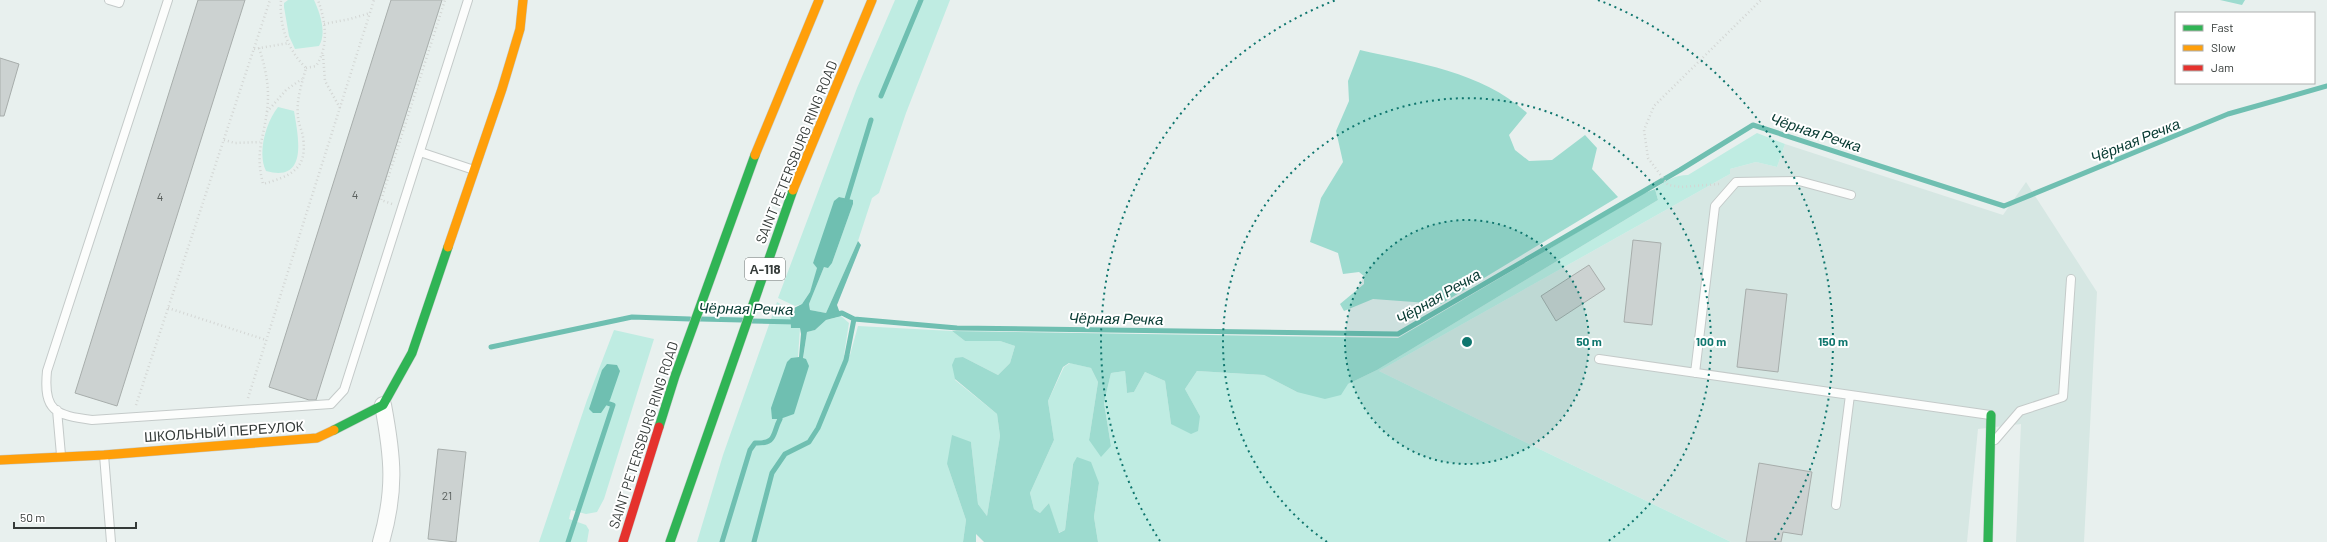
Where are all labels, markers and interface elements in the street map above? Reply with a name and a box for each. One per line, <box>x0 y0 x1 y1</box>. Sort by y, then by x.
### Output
legend <box>2175 12 2315 84</box>
text: Fast <box>2211 20 2234 34</box>
text: Slow <box>2211 40 2236 54</box>
street label: SAINT PETERSBURG RING ROAD <box>751 58 841 246</box>
text: Jam <box>2211 60 2234 74</box>
water label: Чёрная Речка <box>1768 109 1864 155</box>
water label: Чёрная Речка <box>2088 114 2182 166</box>
house number: 4 <box>352 187 358 201</box>
house number: 4 <box>157 189 163 203</box>
road number: А-118 <box>745 258 785 280</box>
water label: Чёрная Речка <box>1392 264 1484 328</box>
water label: Чёрная Речка <box>698 298 794 318</box>
water label: Чёрная Речка <box>1068 308 1164 328</box>
text: 50 m <box>1576 334 1602 348</box>
text: 100 m <box>1696 334 1726 348</box>
text: 150 m <box>1818 334 1848 348</box>
centre of rings <box>1460 335 1474 349</box>
street label: SAINT PETERSBURG RING ROAD <box>605 339 681 531</box>
street label: ШКОЛЬНЫЙ ПЕРЕУЛОК <box>144 417 305 445</box>
house number: 21 <box>442 488 452 502</box>
scale bar <box>14 504 136 530</box>
text: 50 m <box>20 510 45 524</box>

